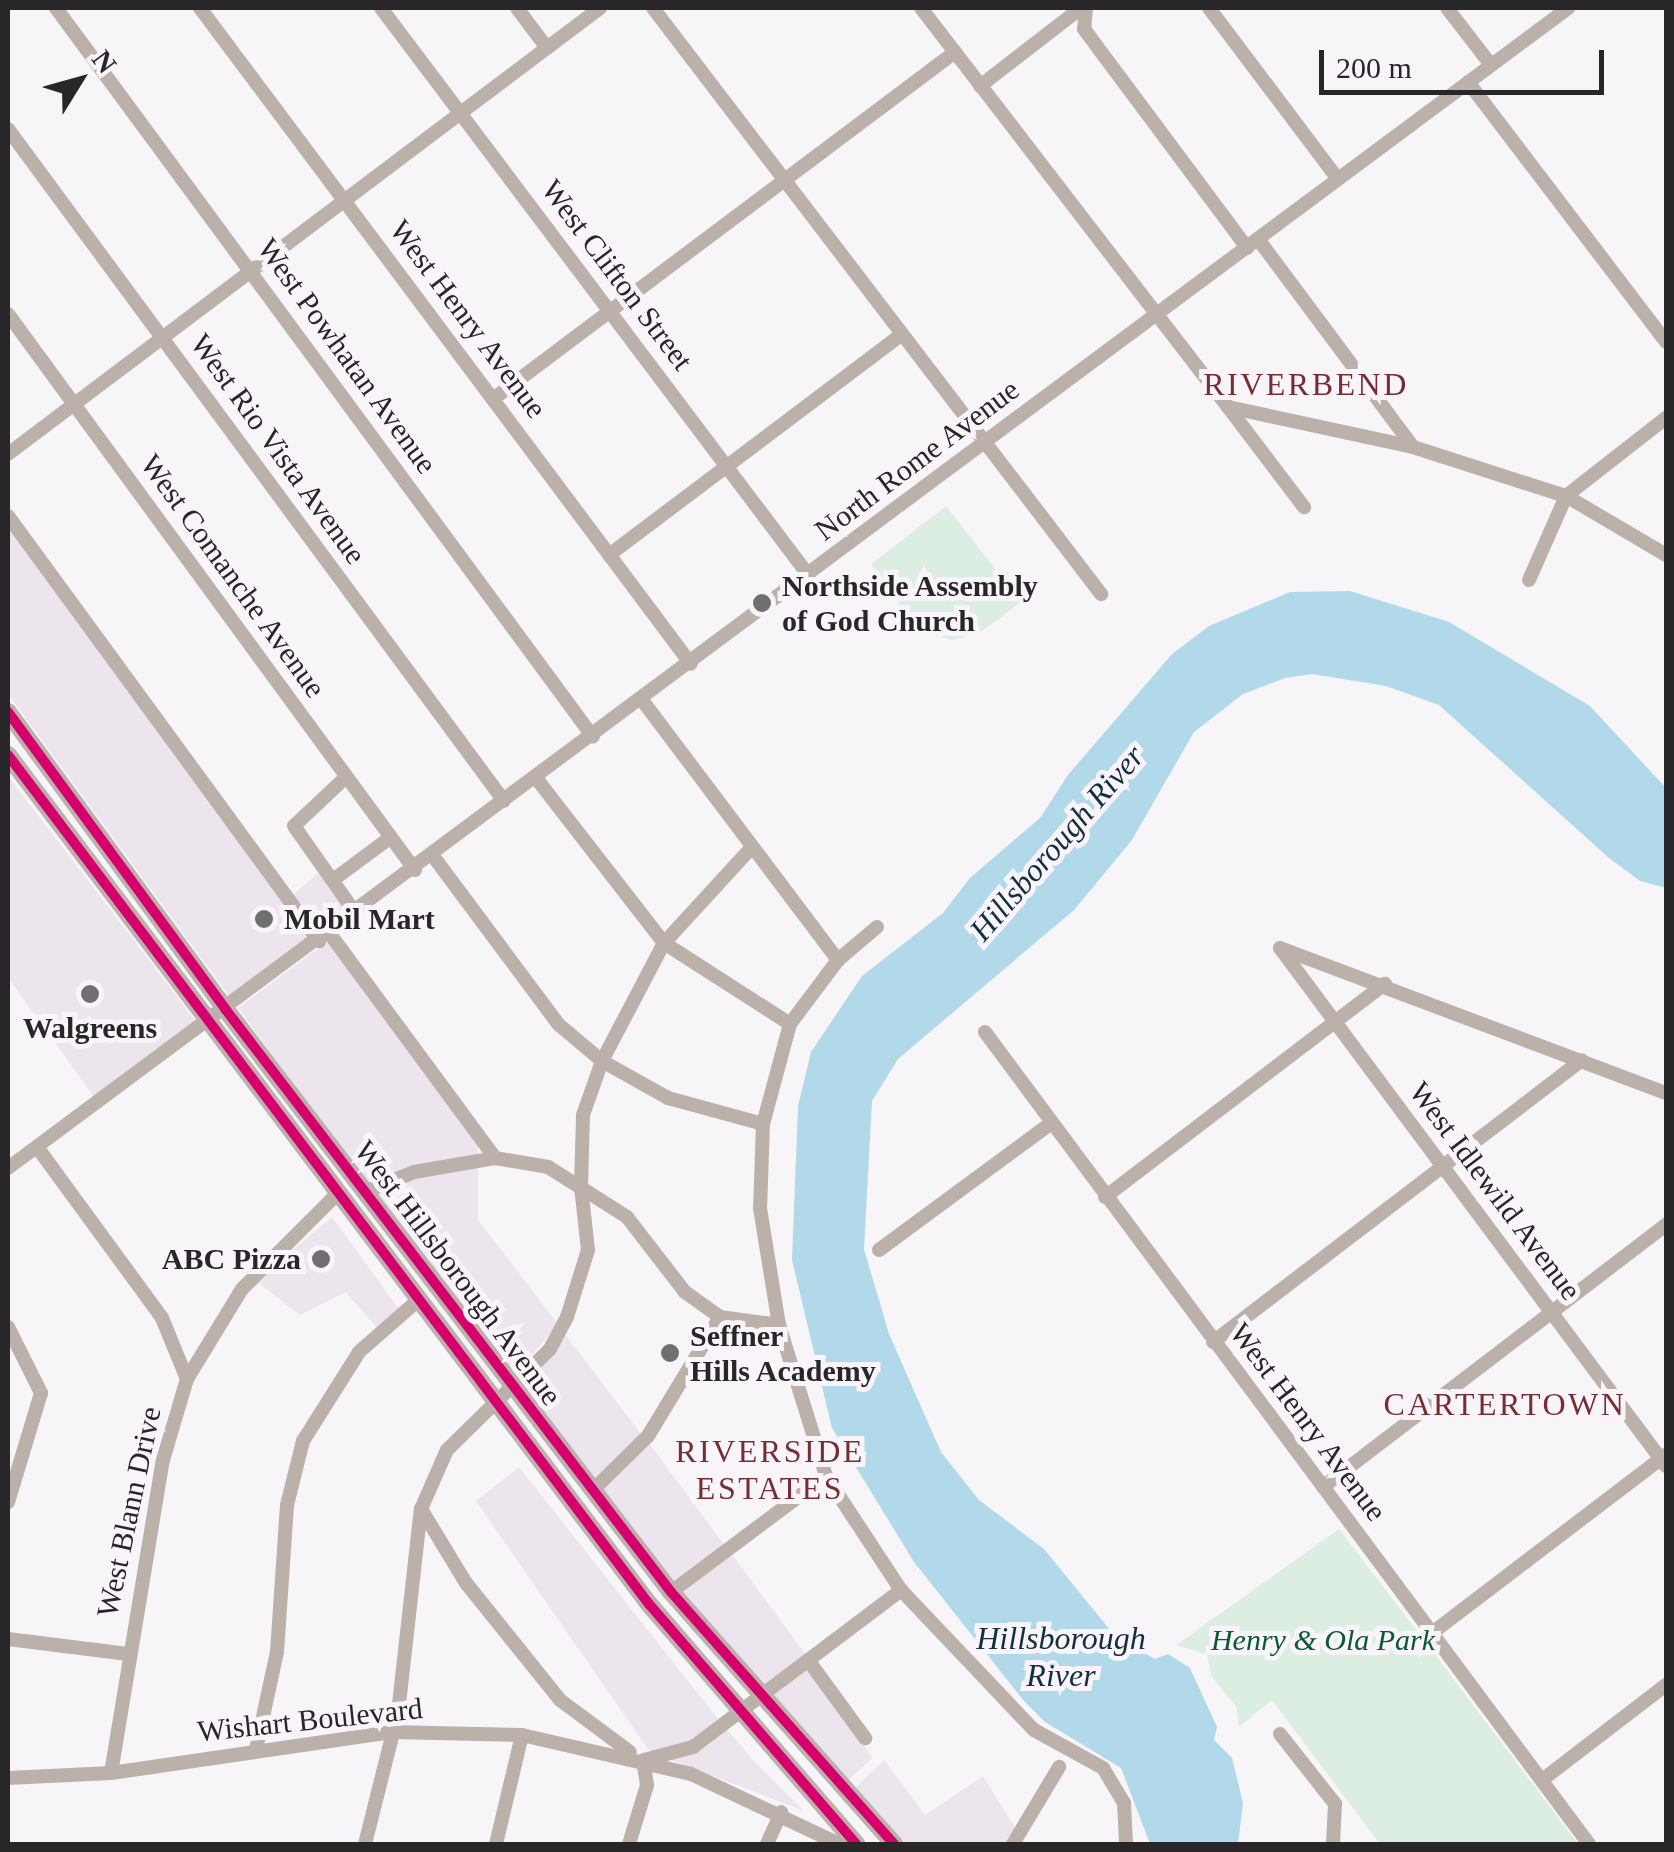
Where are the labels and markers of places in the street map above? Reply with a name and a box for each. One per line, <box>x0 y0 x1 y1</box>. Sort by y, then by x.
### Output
place label: Northside Assembly of God Church <box>782 568 1040 638</box>
marker: Northside Assembly of God Church <box>751 592 773 614</box>
place label: Mobil Mart <box>284 901 435 937</box>
marker: Mobil Mart <box>253 908 275 930</box>
marker: Walgreens <box>79 983 101 1005</box>
place label: Walgreens <box>23 1010 157 1046</box>
place label: ABC Pizza <box>162 1241 301 1277</box>
marker: ABC Pizza <box>310 1248 332 1270</box>
place label: Seffner Hills Academy <box>690 1318 877 1388</box>
marker: Seffner Hills Academy <box>659 1342 681 1364</box>

